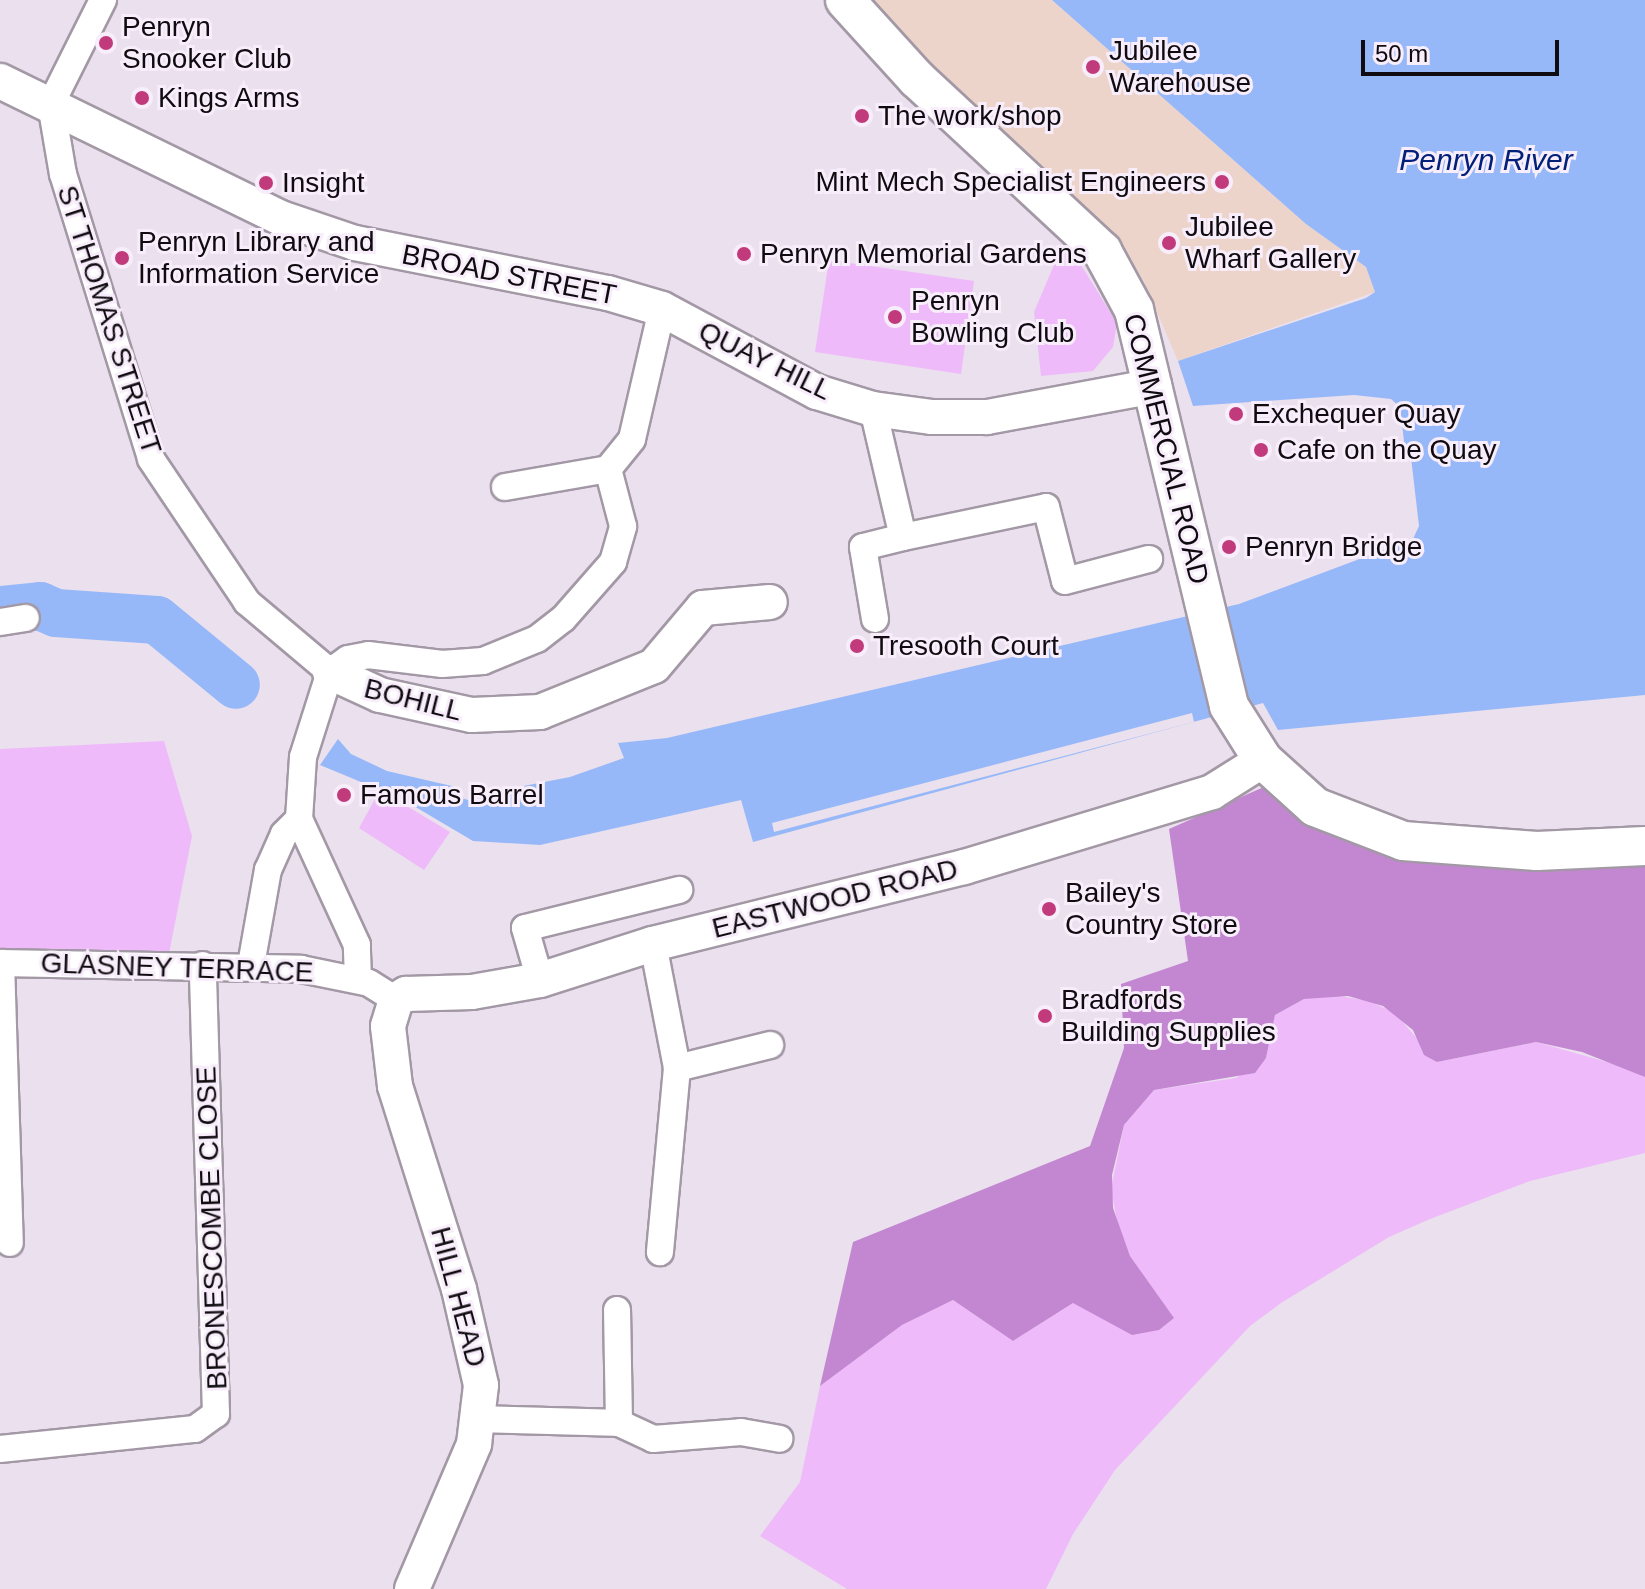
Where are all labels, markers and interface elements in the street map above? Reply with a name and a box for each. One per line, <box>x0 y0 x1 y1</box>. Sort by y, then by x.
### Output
place label: Penryn Snooker Club <box>122 10 292 76</box>
scale bar <box>1365 24 1563 74</box>
marker: Penryn Snooker Club <box>97 34 115 52</box>
place label: Jubilee Warehouse <box>1109 34 1251 100</box>
text: 50 m <box>1375 40 1428 67</box>
marker: Jubilee Warehouse <box>1084 58 1102 76</box>
place label: Kings Arms <box>158 81 301 115</box>
marker: Kings Arms <box>133 89 151 107</box>
place label: The work/shop <box>878 99 1062 133</box>
marker: The work/shop <box>853 107 871 125</box>
water label: Penryn River <box>1399 142 1573 178</box>
place label: Mint Mech Specialist Engineers <box>815 165 1206 199</box>
place label: Insight <box>282 166 364 200</box>
marker: Mint Mech Specialist Engineers <box>1213 173 1231 191</box>
marker: Insight <box>257 174 275 192</box>
street label: ST THOMAS STREET <box>50 181 168 459</box>
place label: Jubilee Wharf Gallery <box>1185 210 1356 276</box>
place label: Penryn Library and Information Service <box>138 225 379 291</box>
marker: Jubilee Wharf Gallery <box>1160 234 1178 252</box>
place label: Penryn Memorial Gardens <box>760 237 1087 271</box>
street label: BROAD STREET <box>399 238 619 312</box>
marker: Penryn Memorial Gardens <box>735 245 753 263</box>
marker: Penryn Library and Information Service <box>113 249 131 267</box>
place label: Penryn Bowling Club <box>911 284 1074 350</box>
marker: Penryn Bowling Club <box>886 308 904 326</box>
street label: COMMERCIAL ROAD <box>1116 310 1216 588</box>
street label: QUAY HILL <box>693 314 837 408</box>
place label: Exchequer Quay <box>1252 397 1461 431</box>
marker: Exchequer Quay <box>1227 405 1245 423</box>
place label: Cafe on the Quay <box>1277 433 1496 467</box>
marker: Cafe on the Quay <box>1252 441 1270 459</box>
place label: Penryn Bridge <box>1245 530 1422 564</box>
marker: Penryn Bridge <box>1220 538 1238 556</box>
place label: Tresooth Court <box>873 629 1059 663</box>
marker: Tresooth Court <box>848 637 866 655</box>
street label: BOHILL <box>361 672 465 728</box>
place label: Famous Barrel <box>360 778 544 812</box>
marker: Famous Barrel <box>335 786 353 804</box>
street label: EASTWOOD ROAD <box>709 852 961 946</box>
place label: Bailey's Country Store <box>1065 876 1238 942</box>
marker: Bailey's Country Store <box>1040 900 1058 918</box>
street label: GLASNEY TERRACE <box>40 946 314 990</box>
place label: Bradfords Building Supplies <box>1061 983 1276 1049</box>
marker: Bradfords Building Supplies <box>1036 1007 1054 1025</box>
street label: BRONESCOMBE CLOSE <box>190 1066 234 1390</box>
street label: HILL HEAD <box>423 1223 493 1371</box>

